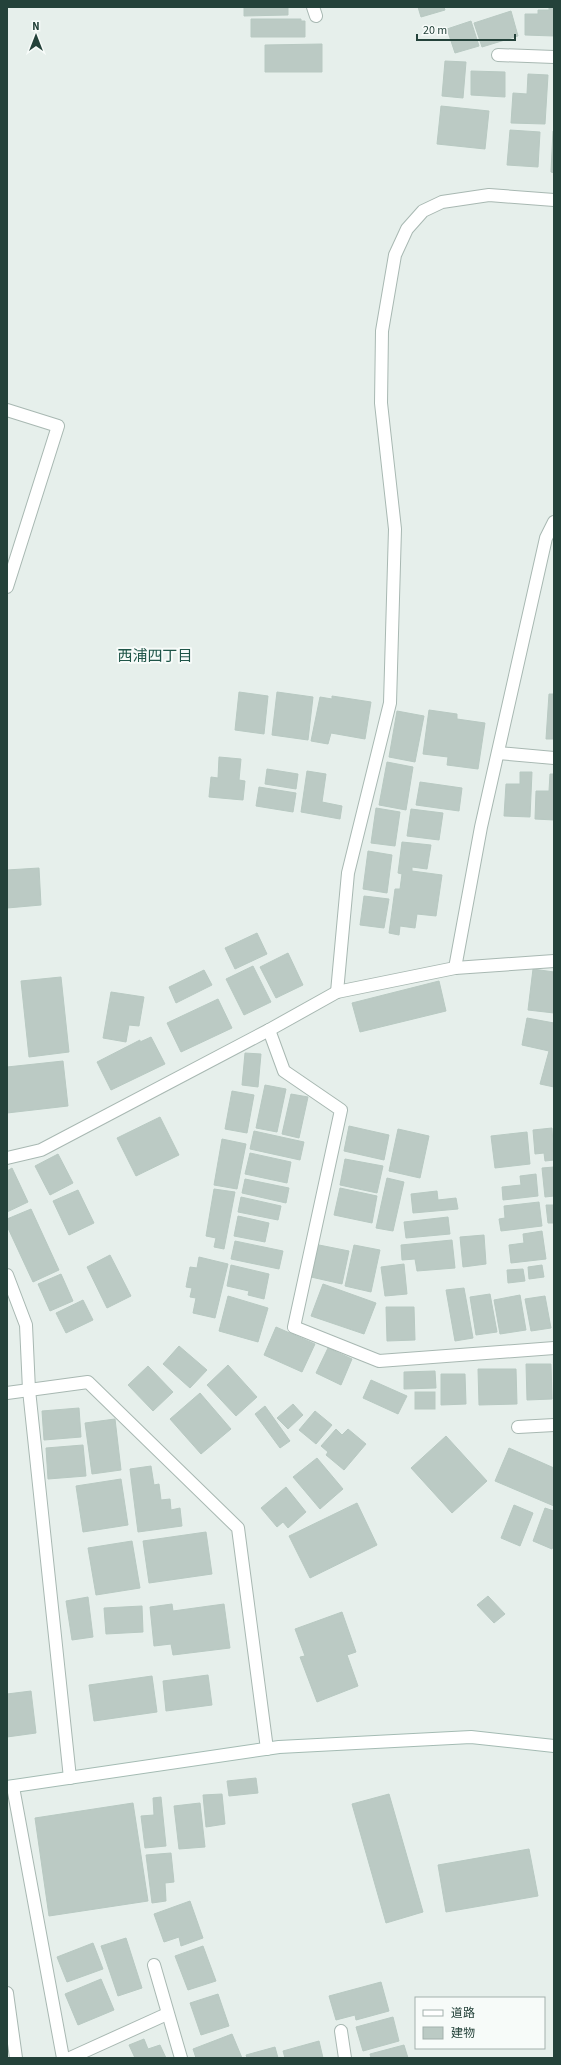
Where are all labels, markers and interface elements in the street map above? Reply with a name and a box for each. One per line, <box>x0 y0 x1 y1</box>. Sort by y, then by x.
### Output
north arrow <box>16 16 56 56</box>
scale bar <box>417 16 515 42</box>
text: N <box>32 19 40 34</box>
text: 20 m <box>423 22 447 39</box>
district label: 西浦四丁目 <box>117 646 193 667</box>
legend <box>415 1997 545 2049</box>
text: 道路 <box>451 2005 475 2022</box>
text: 建物 <box>451 2025 475 2042</box>

